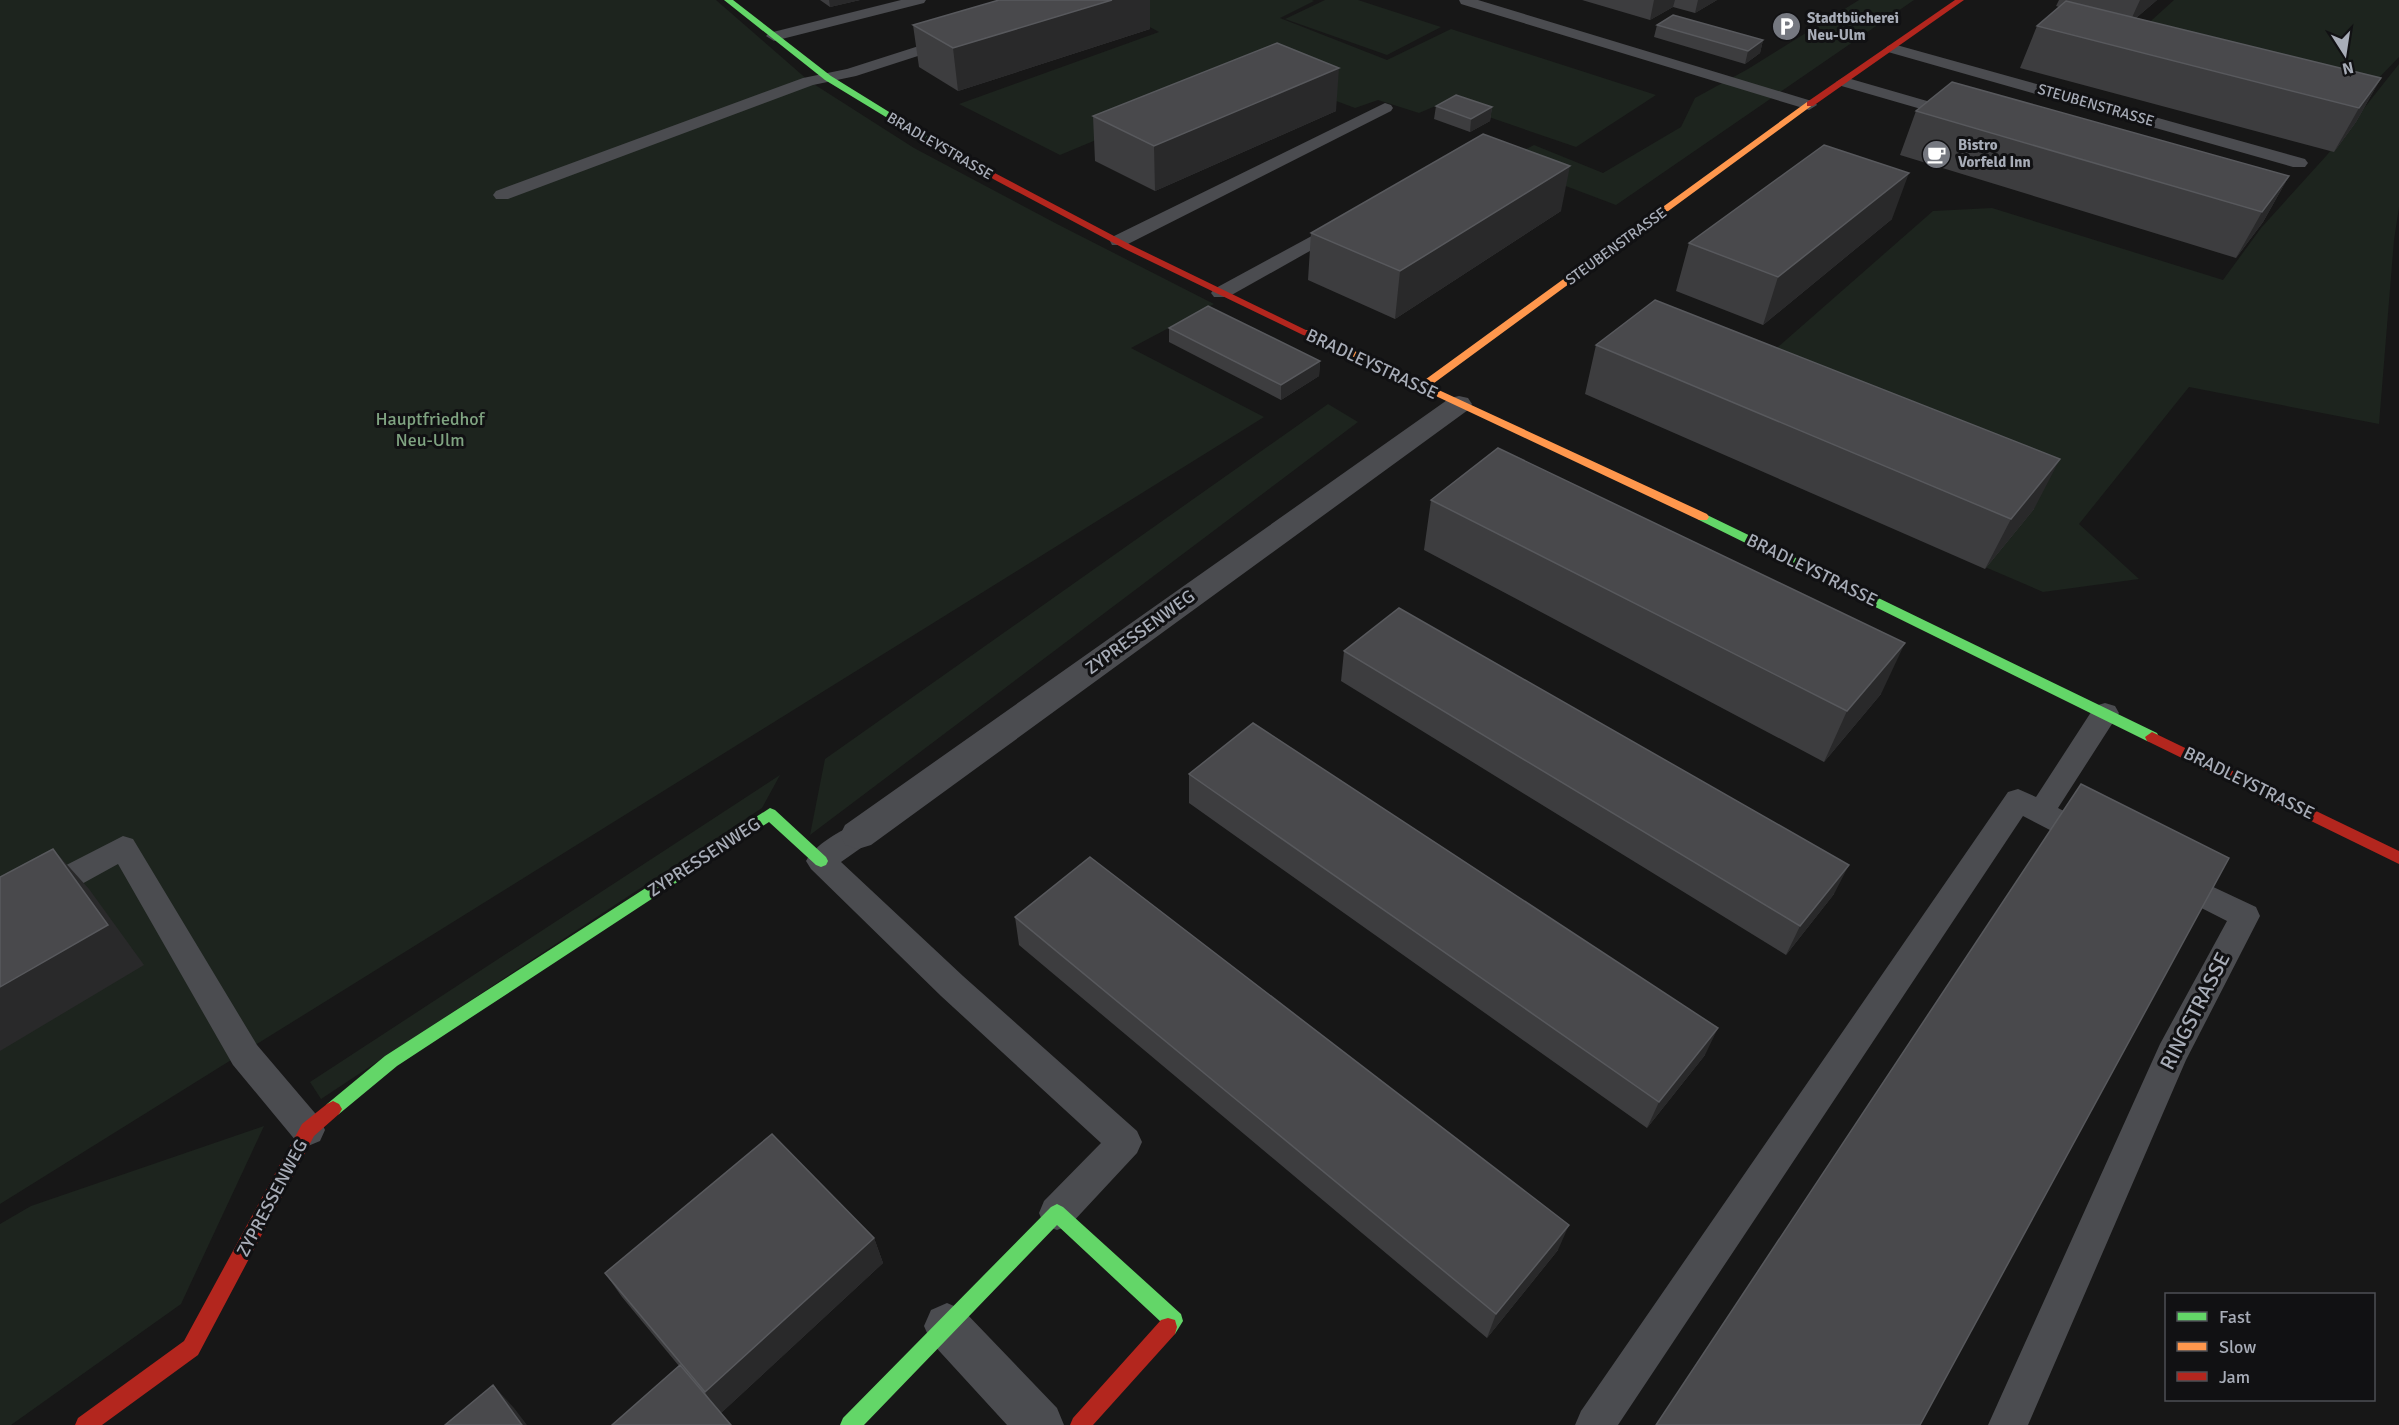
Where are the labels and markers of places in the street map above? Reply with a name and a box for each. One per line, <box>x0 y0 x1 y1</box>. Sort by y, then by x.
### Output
place label: Stadtbücherei Neu-Ulm <box>1807 9 1899 44</box>
parking icon: Stadtbücherei Neu-Ulm <box>1770 11 1802 43</box>
place label: Bistro Vorfeld Inn <box>1958 136 2031 171</box>
cafe icon: Bistro Vorfeld Inn <box>1921 138 1953 170</box>

